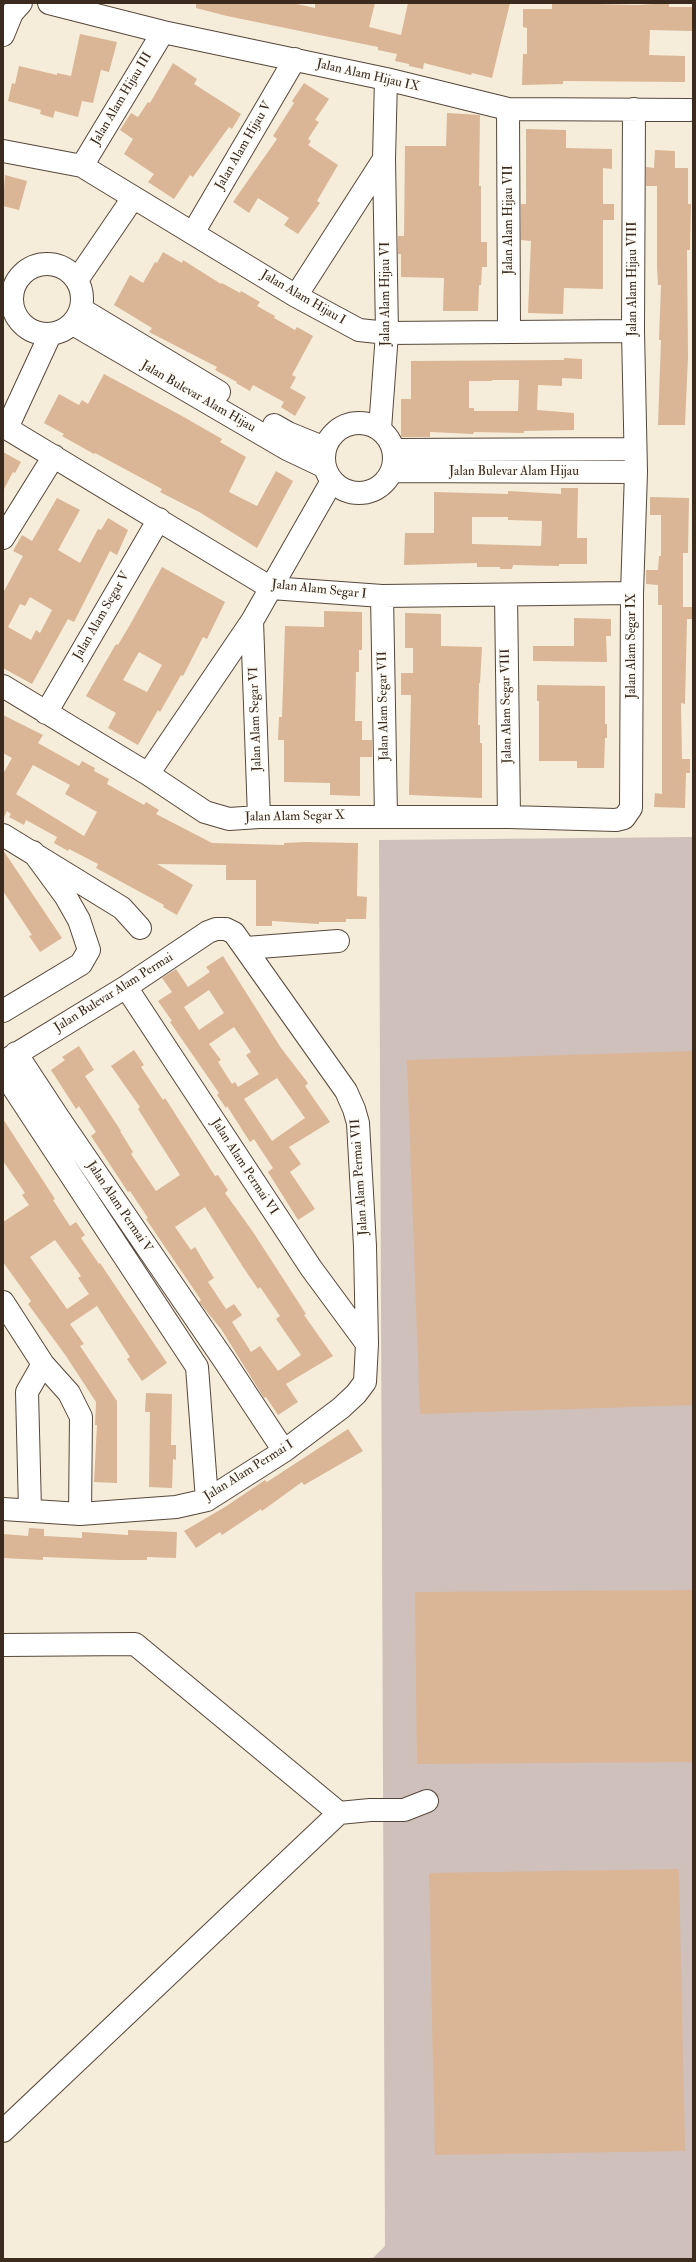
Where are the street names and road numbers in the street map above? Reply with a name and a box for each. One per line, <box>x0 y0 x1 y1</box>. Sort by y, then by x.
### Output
street label: Jalan Alam Hijau III <box>88 50 156 148</box>
street label: Jalan Alam Hijau IX <box>315 57 421 95</box>
street label: Jalan Alam Hijau V <box>212 99 276 193</box>
street label: Jalan Alam Hijau VII <box>501 165 517 275</box>
street label: Jalan Alam Hijau VIII <box>625 222 641 336</box>
street label: Jalan Alam Hijau VI <box>378 242 394 346</box>
street label: Jalan Alam Hijau I <box>258 267 348 329</box>
street label: Jalan Bulevar Alam Hijau <box>138 358 258 436</box>
street label: Jalan Bulevar Alam Hijau <box>449 464 579 480</box>
street label: Jalan Alam Segar V <box>70 569 134 663</box>
street label: Jalan Alam Segar I <box>271 577 367 603</box>
street label: Jalan Alam Segar IX <box>624 593 640 699</box>
street label: Jalan Alam Segar VIII <box>498 648 516 764</box>
street label: Jalan Alam Segar VII <box>375 651 393 761</box>
street label: Jalan Alam Segar VI <box>246 666 266 772</box>
street label: Jalan Alam Segar X <box>245 808 345 826</box>
street label: Jalan Bulevar Alam Permai <box>52 950 176 1036</box>
street label: Jalan Alam Permai VI <box>207 1116 281 1218</box>
street label: Jalan Alam Permai VII <box>348 1118 372 1236</box>
street label: Jalan Alam Permai V <box>83 1158 155 1256</box>
street label: Jalan Alam Permai I <box>201 1437 297 1505</box>

